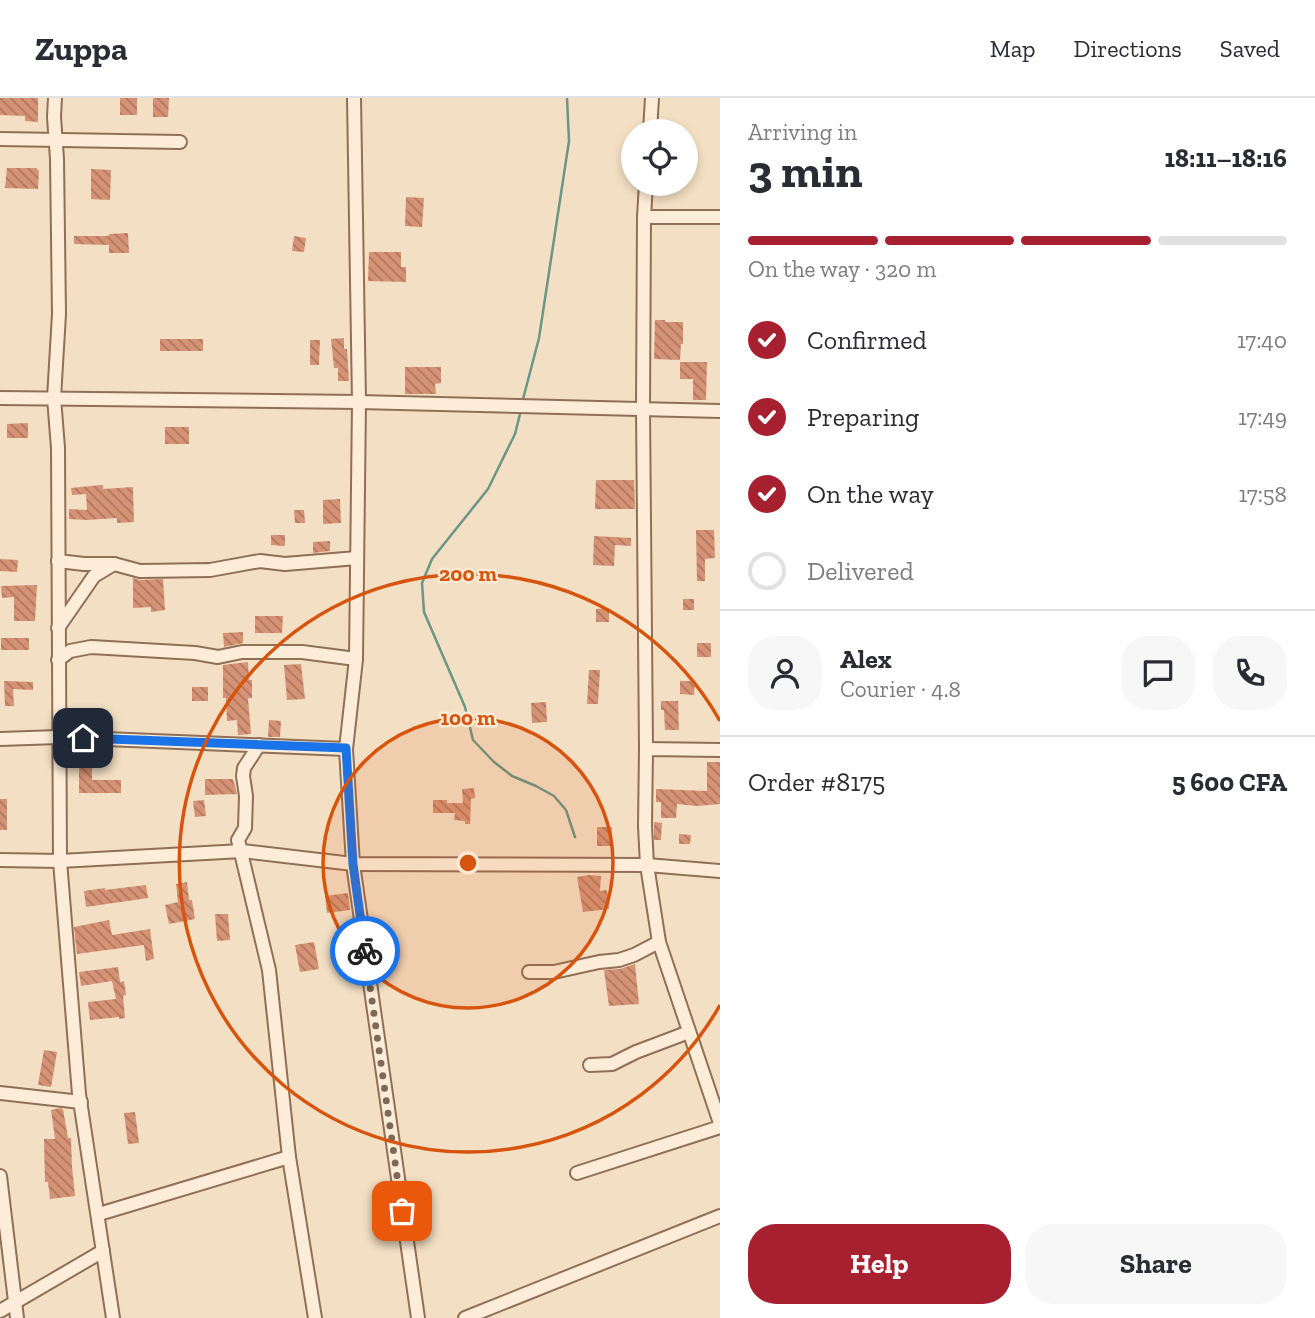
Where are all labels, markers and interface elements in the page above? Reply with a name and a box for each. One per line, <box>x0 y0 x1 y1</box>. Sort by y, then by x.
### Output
text: Zuppa <box>35 29 128 68</box>
text: Map <box>990 34 1036 63</box>
text: Directions <box>1074 34 1182 63</box>
text: Saved <box>1220 34 1280 63</box>
text: Arriving in <box>748 118 857 146</box>
map controls <box>621 119 698 196</box>
button: locate <box>621 119 698 196</box>
text: 18:11–18:16 <box>1165 142 1287 174</box>
text: 3 min <box>748 144 862 199</box>
text: On the way · 320 m <box>748 255 936 283</box>
icon: check <box>748 321 786 359</box>
text: Confirmed <box>807 324 927 356</box>
text: 17:40 <box>1237 326 1287 354</box>
icon: check <box>748 398 786 436</box>
text: Preparing <box>807 401 919 433</box>
text: 17:49 <box>1238 403 1287 431</box>
icon: check <box>748 475 786 513</box>
text: On the way <box>807 478 934 510</box>
text: 17:58 <box>1238 480 1287 508</box>
text: Delivered <box>807 555 914 587</box>
text: 200 m <box>439 561 497 586</box>
button: person <box>748 636 822 710</box>
button: chat <box>1121 636 1195 710</box>
button: phone <box>1213 636 1287 710</box>
text: Alex <box>840 643 892 675</box>
text: Courier · 4.8 <box>840 675 961 703</box>
text: 100 m <box>441 705 496 730</box>
pin <box>53 708 113 768</box>
icon: home <box>64 719 102 757</box>
text: Order #8175 <box>748 766 885 798</box>
text: 5 600 CFA <box>1172 766 1287 798</box>
centre of rings <box>456 851 480 875</box>
courier <box>330 916 400 986</box>
icon: bike <box>346 932 384 970</box>
pin <box>372 1181 432 1241</box>
icon: bag <box>383 1192 421 1230</box>
button: Help <box>748 1224 1011 1304</box>
button: Share <box>1025 1224 1287 1304</box>

